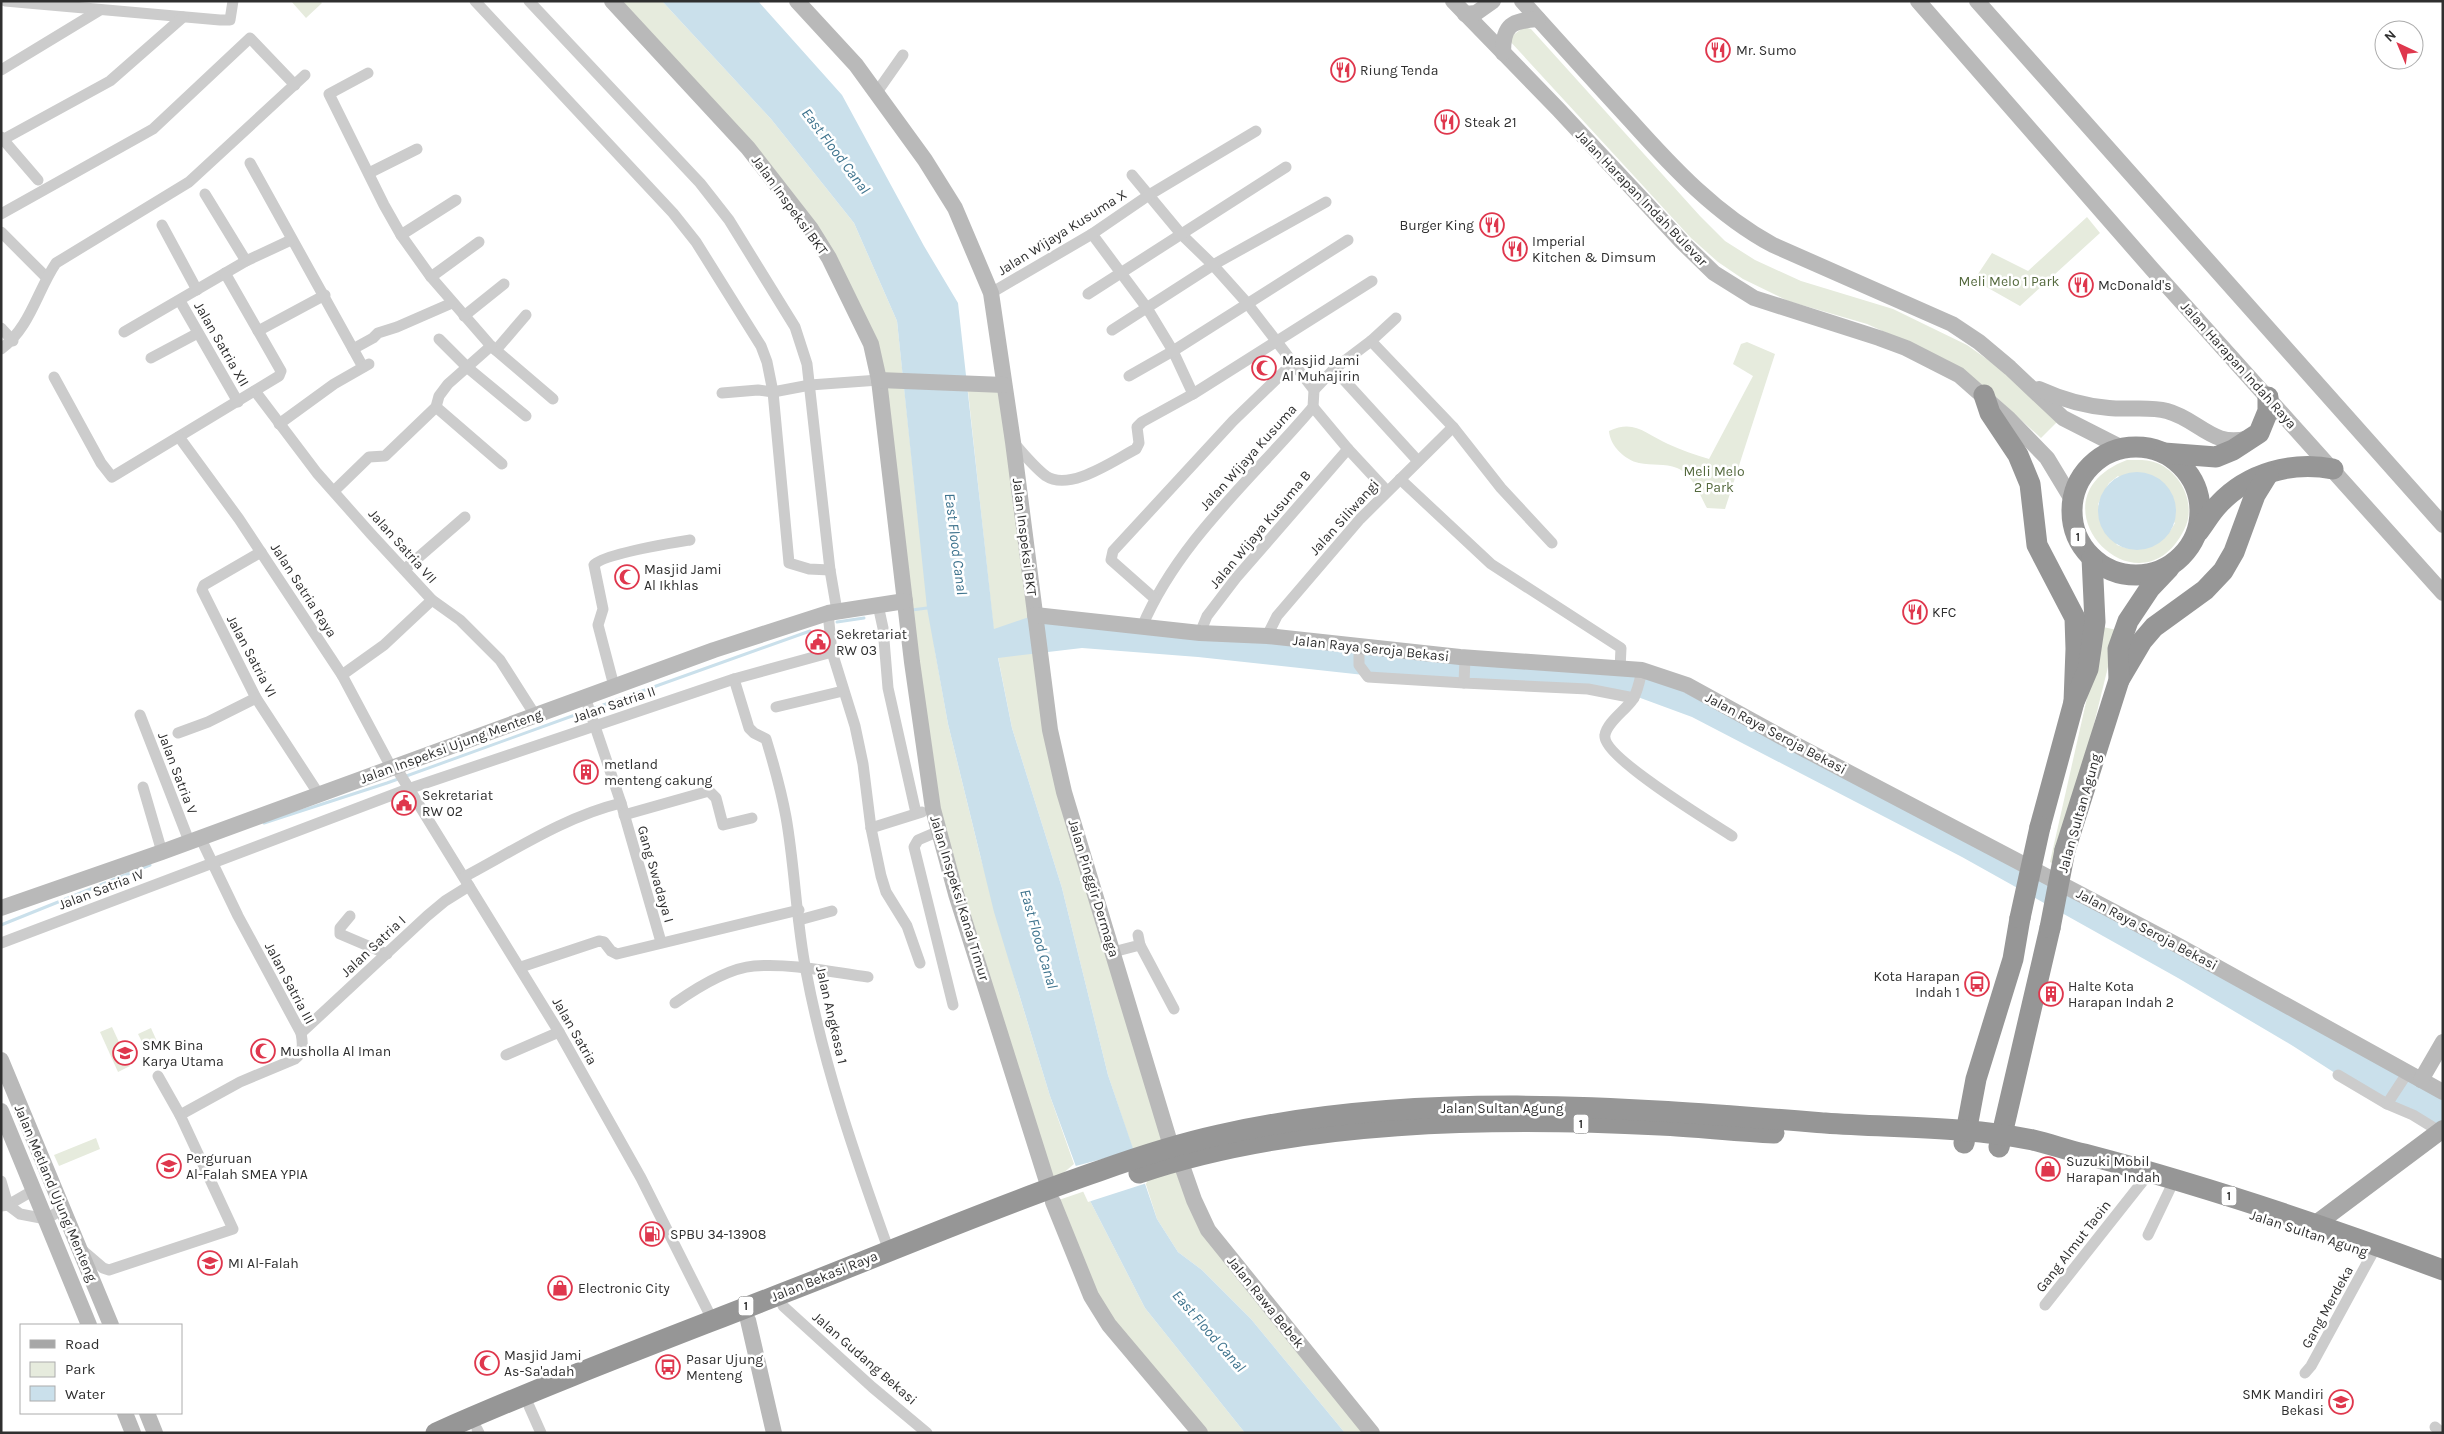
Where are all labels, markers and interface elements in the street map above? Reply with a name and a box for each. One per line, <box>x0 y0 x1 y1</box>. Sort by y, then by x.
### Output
north arrow <box>2374 20 2424 70</box>
text: N <box>2381 26 2400 46</box>
restaurant icon: Mr. Sumo <box>1705 37 1731 63</box>
place label: Mr. Sumo <box>1736 42 1796 59</box>
restaurant icon: Riung Tenda <box>1330 57 1356 83</box>
place label: Riung Tenda <box>1360 62 1439 79</box>
water label: East Flood Canal <box>798 105 874 198</box>
restaurant icon: Steak 21 <box>1434 109 1460 135</box>
place label: Steak 21 <box>1464 114 1517 131</box>
street label: Jalan Harapan Indah Bulevar <box>1572 127 1712 271</box>
street label: Jalan Inspeksi BKT <box>748 152 831 258</box>
street label: Jalan Wijaya Kusuma X <box>995 186 1130 279</box>
restaurant icon: Burger King <box>1479 212 1505 238</box>
place label: Burger King <box>1399 217 1474 234</box>
place label: Imperial Kitchen & Dimsum <box>1532 233 1656 266</box>
restaurant icon: Imperial Kitchen & Dimsum <box>1502 236 1528 262</box>
restaurant icon: McDonald's <box>2068 272 2094 298</box>
park label: Meli Melo 1 Park <box>1959 273 2059 290</box>
place label: McDonald's <box>2098 277 2172 294</box>
street label: Jalan Harapan Indah Raya <box>2177 298 2300 432</box>
street label: Jalan Satria XII <box>190 299 253 390</box>
place label: Masjid Jami Al Muhajirin <box>1282 352 1360 385</box>
mosque icon: Masjid Jami Al Muhajirin <box>1251 355 1277 381</box>
street label: Jalan Wijaya Kusuma <box>1196 401 1300 514</box>
park label: Meli Melo 2 Park <box>1683 463 1745 496</box>
street label: Jalan Wijaya Kusuma B <box>1206 467 1315 592</box>
street label: Jalan Siliwangi <box>1306 476 1383 559</box>
street label: Jalan Inspeksi BKT <box>1009 477 1040 597</box>
water label: East Flood Canal <box>941 492 971 596</box>
street label: Jalan Satria VII <box>365 506 440 587</box>
road number: 1 <box>2070 528 2086 546</box>
street label: Jalan Satria Raya <box>267 540 340 641</box>
place label: Masjid Jami Al Ikhlas <box>644 561 722 594</box>
mosque icon: Masjid Jami Al Ikhlas <box>614 564 640 590</box>
restaurant icon: KFC <box>1902 599 1928 625</box>
place label: KFC <box>1932 604 1956 621</box>
street label: Jalan Satria VI <box>223 612 280 700</box>
place label: Sekretariat RW 03 <box>836 626 907 659</box>
public building icon: Sekretariat RW 03 <box>805 629 831 655</box>
street label: Jalan Raya Seroja Bekasi <box>1292 632 1450 665</box>
street label: Jalan Satria II <box>571 682 658 727</box>
street label: Jalan Raya Seroja Bekasi <box>1702 689 1849 778</box>
street label: Jalan Inspeksi Ujung Menteng <box>358 706 545 787</box>
street label: Jalan Satria V <box>154 730 201 817</box>
street label: Jalan Sultan Agung <box>2054 752 2105 875</box>
place label: metland menteng cakung <box>604 756 713 789</box>
building icon: metland menteng cakung <box>573 759 599 785</box>
place label: Sekretariat RW 02 <box>422 787 493 820</box>
public building icon: Sekretariat RW 02 <box>391 790 417 816</box>
street label: Jalan Inspeksi Kanal Timur <box>926 813 993 984</box>
street label: Jalan Pinggir Dermaga <box>1064 817 1123 959</box>
street label: Gang Swadaya I <box>634 824 677 925</box>
street label: Jalan Satria IV <box>56 865 146 914</box>
street label: Jalan Raya Seroja Bekasi <box>2073 885 2220 974</box>
water label: East Flood Canal <box>1016 887 1062 991</box>
street label: Jalan Satria I <box>337 912 409 981</box>
street label: Jalan Satria III <box>261 939 318 1027</box>
street label: Jalan Angkasa 1 <box>812 965 851 1066</box>
place label: Kota Harapan Indah 1 <box>1873 968 1960 1001</box>
bus stop icon: Kota Harapan Indah 1 <box>1964 971 1990 997</box>
place label: Halte Kota Harapan Indah 2 <box>2068 978 2174 1011</box>
building icon: Halte Kota Harapan Indah 2 <box>2038 981 2064 1007</box>
street label: Jalan Satria <box>548 994 601 1068</box>
place label: SMK Bina Karya Utama <box>142 1037 224 1070</box>
mosque icon: Musholla Al Iman <box>250 1038 276 1064</box>
school or university icon: SMK Bina Karya Utama <box>112 1040 138 1066</box>
place label: Musholla Al Iman <box>280 1043 391 1060</box>
street label: Jalan Sultan Agung <box>1440 1100 1564 1117</box>
street label: Jalan Metland Ujung Menteng <box>10 1102 101 1284</box>
road number: 1 <box>1574 1114 1588 1134</box>
place label: Perguruan Al-Falah SMEA YPIA <box>186 1150 308 1183</box>
school or university icon: Perguruan Al-Falah SMEA YPIA <box>156 1153 182 1179</box>
place label: Suzuki Mobil Harapan Indah <box>2066 1153 2160 1186</box>
shop icon: Suzuki Mobil Harapan Indah <box>2035 1156 2061 1182</box>
road number: 1 <box>2222 1186 2236 1206</box>
street label: Gang Almut Taoin <box>2032 1197 2115 1296</box>
street label: Jalan Sultan Agung <box>2248 1206 2370 1261</box>
fuel station icon: SPBU 34-13908 <box>639 1221 665 1247</box>
place label: SPBU 34-13908 <box>670 1226 766 1243</box>
street label: Jalan Bekasi Raya <box>768 1247 880 1306</box>
school or university icon: MI Al-Falah <box>197 1250 223 1276</box>
street label: Jalan Rawa Bebek <box>1223 1253 1308 1352</box>
place label: MI Al-Falah <box>228 1255 299 1272</box>
street label: Gang Merdeka <box>2298 1263 2357 1351</box>
shop icon: Electronic City <box>547 1275 573 1301</box>
place label: Electronic City <box>578 1280 670 1297</box>
water label: East Flood Canal <box>1169 1286 1250 1376</box>
road number: 1 <box>738 1296 754 1315</box>
street label: Jalan Gudang Bekasi <box>809 1308 920 1408</box>
legend <box>20 1324 182 1414</box>
text: Road <box>65 1335 100 1353</box>
place label: Masjid Jami As-Sa'adah <box>504 1347 582 1380</box>
mosque icon: Masjid Jami As-Sa'adah <box>474 1350 500 1376</box>
place label: Pasar Ujung Menteng <box>686 1351 763 1384</box>
bus stop icon: Pasar Ujung Menteng <box>655 1354 681 1380</box>
text: Park <box>65 1360 95 1378</box>
text: Water <box>65 1385 106 1403</box>
place label: SMK Mandiri Bekasi <box>2242 1386 2324 1419</box>
school or university icon: SMK Mandiri Bekasi <box>2328 1389 2354 1415</box>

